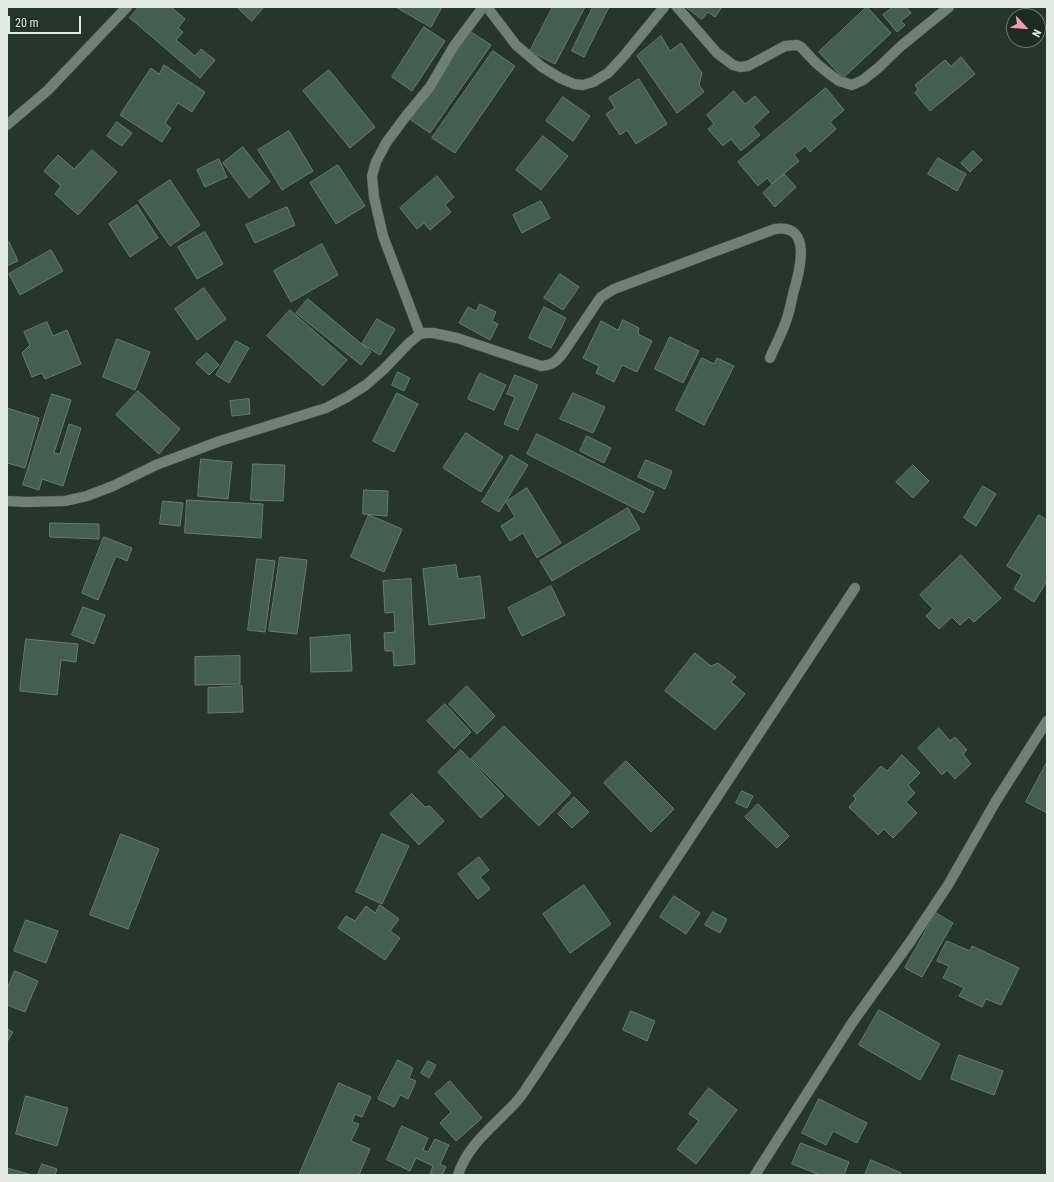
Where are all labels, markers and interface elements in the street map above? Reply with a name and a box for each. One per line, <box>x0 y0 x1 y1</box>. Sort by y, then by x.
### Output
scale bar <box>10 8 83 34</box>
north arrow <box>1006 8 1046 48</box>
text: 20 m <box>15 16 39 30</box>
text: N <box>1029 27 1044 39</box>

